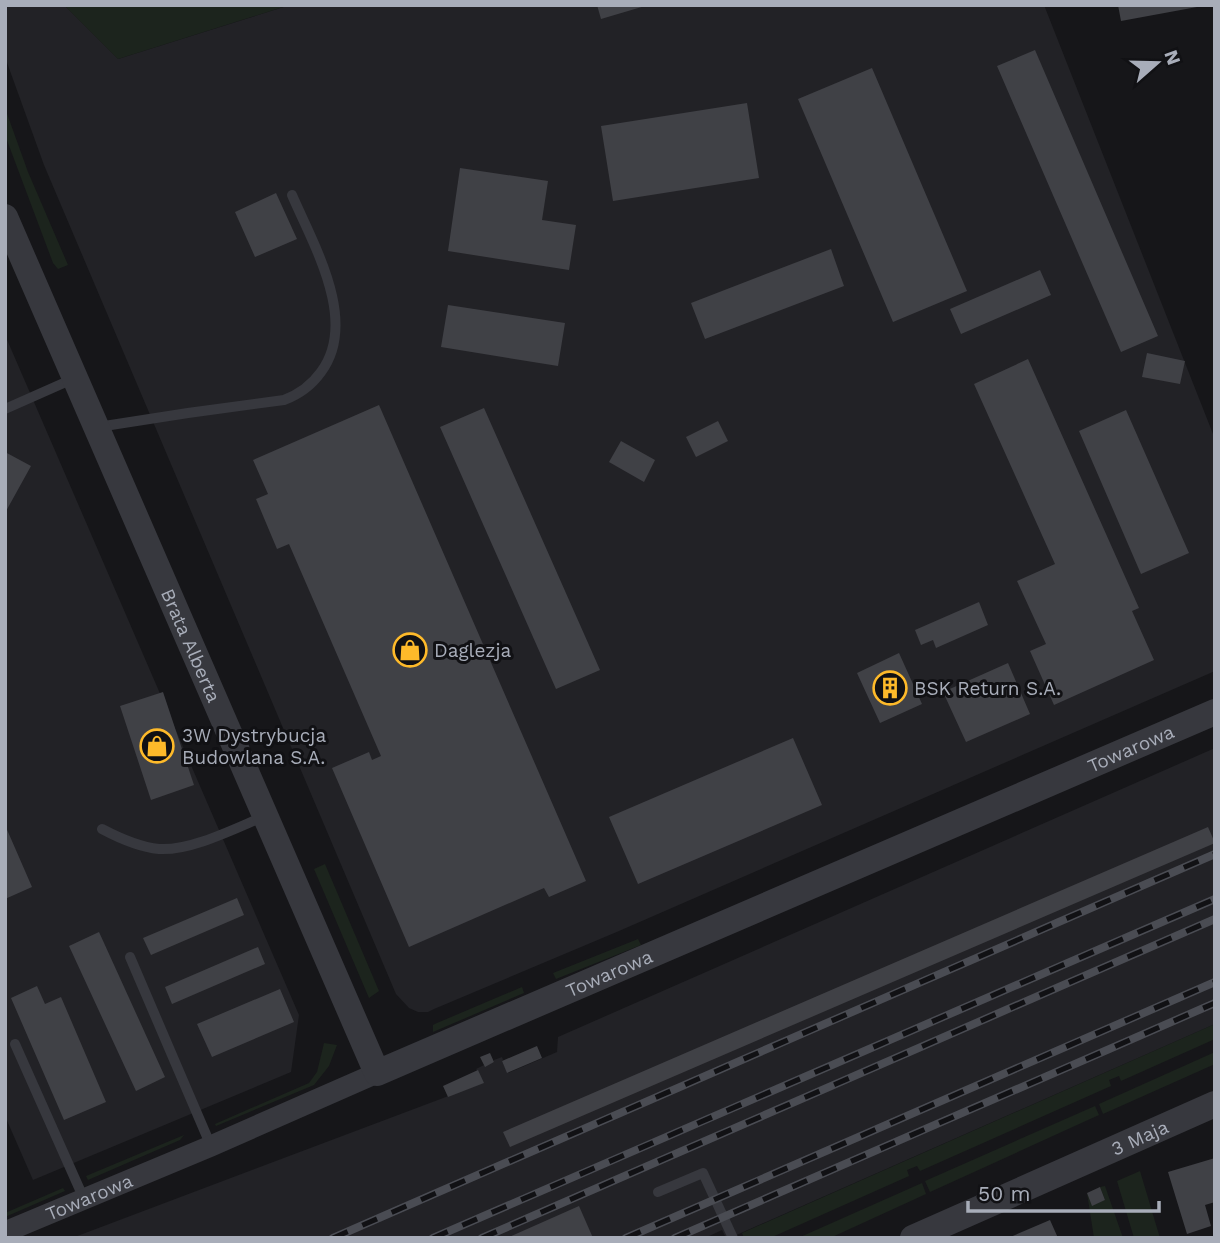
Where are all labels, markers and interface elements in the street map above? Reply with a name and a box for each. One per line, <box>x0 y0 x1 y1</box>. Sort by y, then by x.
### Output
north arrow <box>1122 28 1192 98</box>
text: N <box>1159 47 1186 68</box>
street label: Brata Alberta <box>156 585 226 706</box>
shop icon: Daglezja <box>391 631 429 669</box>
place label: Daglezja <box>434 639 512 662</box>
building icon: BSK Return S.A. <box>871 669 909 707</box>
place label: BSK Return S.A. <box>914 677 1061 700</box>
street label: Towarowa <box>1084 720 1178 778</box>
place label: 3W Dystrybucja Budowlana S.A. <box>182 724 326 769</box>
shop icon: 3W Dystrybucja Budowlana S.A. <box>138 727 176 765</box>
street label: Towarowa <box>562 945 656 1002</box>
street label: 3 Maja <box>1108 1115 1172 1161</box>
street label: Towarowa <box>42 1169 136 1226</box>
scale bar <box>968 1170 1159 1214</box>
text: 50 m <box>978 1181 1030 1206</box>

